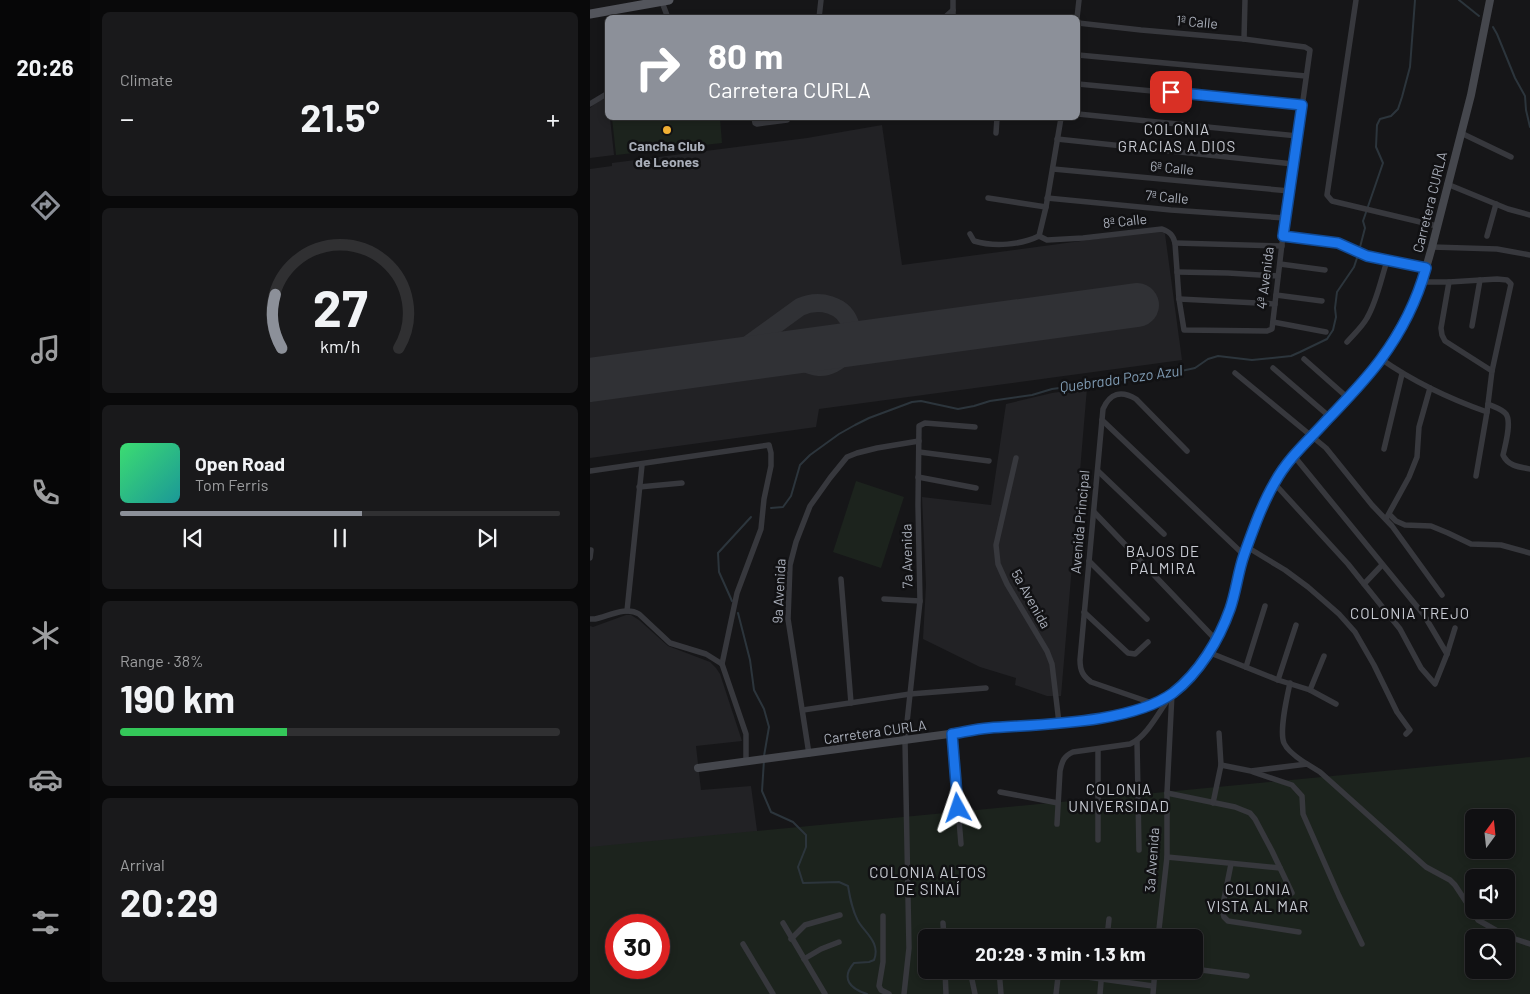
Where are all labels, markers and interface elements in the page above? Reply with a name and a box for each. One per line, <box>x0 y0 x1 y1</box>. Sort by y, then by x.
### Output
street label: 1ª Calle <box>1176 11 1219 32</box>
text: 80 m <box>708 34 783 76</box>
icon: right <box>625 35 690 100</box>
text: 20:26 <box>16 54 74 80</box>
text: Climate <box>120 70 173 89</box>
pin <box>1150 71 1192 113</box>
text: Carretera CURLA <box>708 76 871 102</box>
icon: arrive <box>1157 78 1185 106</box>
text: 21.5° <box>300 94 380 140</box>
text: − <box>120 101 134 135</box>
text: + <box>546 101 560 135</box>
district label: COLONIA GRACIAS A DIOS <box>1118 120 1236 155</box>
marker: Cancha Club de Leones <box>661 124 673 136</box>
place label: Cancha Club de Leones <box>629 137 705 170</box>
street label: Carretera CURLA <box>1409 149 1450 254</box>
street label: 6ª Calle <box>1149 157 1195 178</box>
street label: 7ª Calle <box>1145 186 1189 207</box>
icon: directions <box>28 188 63 223</box>
street label: 8ª Calle <box>1102 210 1148 231</box>
street label: 4ª Avenida <box>1252 246 1277 310</box>
text: 27 <box>313 275 368 337</box>
icon: music <box>28 332 63 367</box>
text: km/h <box>320 335 360 357</box>
water label: Quebrada Pozo Azul <box>1058 360 1184 396</box>
text: Open Road <box>195 452 285 475</box>
street label: Avenida Principal <box>1066 469 1093 575</box>
icon: phone <box>28 475 63 510</box>
text: Tom Ferris <box>195 475 269 494</box>
icon: previous <box>179 524 207 552</box>
icon: pause <box>326 524 354 552</box>
icon: next <box>473 524 501 552</box>
street label: 7a Avenida <box>897 524 916 588</box>
district label: BAJOS DE PALMIRA <box>1126 542 1200 577</box>
street label: 9a Avenida <box>768 558 789 624</box>
street label: 5a Avenida <box>1008 566 1055 631</box>
district label: COLONIA TREJO <box>1350 604 1470 622</box>
icon: climate <box>28 618 63 653</box>
text: Range · 38% <box>120 651 204 670</box>
text: 190 km <box>120 675 235 721</box>
street label: Carretera CURLA <box>822 716 928 747</box>
icon: car <box>28 762 63 797</box>
district label: COLONIA UNIVERSIDAD <box>1068 780 1170 815</box>
position arrow <box>931 781 983 833</box>
north arrow <box>1465 809 1515 859</box>
map controls <box>1465 809 1515 979</box>
street label: 3a Avenida <box>1141 827 1162 893</box>
text: Arrival <box>120 855 165 874</box>
district label: COLONIA ALTOS DE SINAÍ <box>869 863 987 898</box>
button: sound <box>1465 869 1515 919</box>
text: 20:29 <box>120 879 218 925</box>
district label: COLONIA VISTA AL MAR <box>1207 880 1309 915</box>
icon: filters <box>28 905 63 940</box>
speed limit sign: 30 <box>605 914 670 979</box>
button: search <box>1465 929 1515 979</box>
text: 20:29 · 3 min · 1.3 km <box>975 942 1146 965</box>

